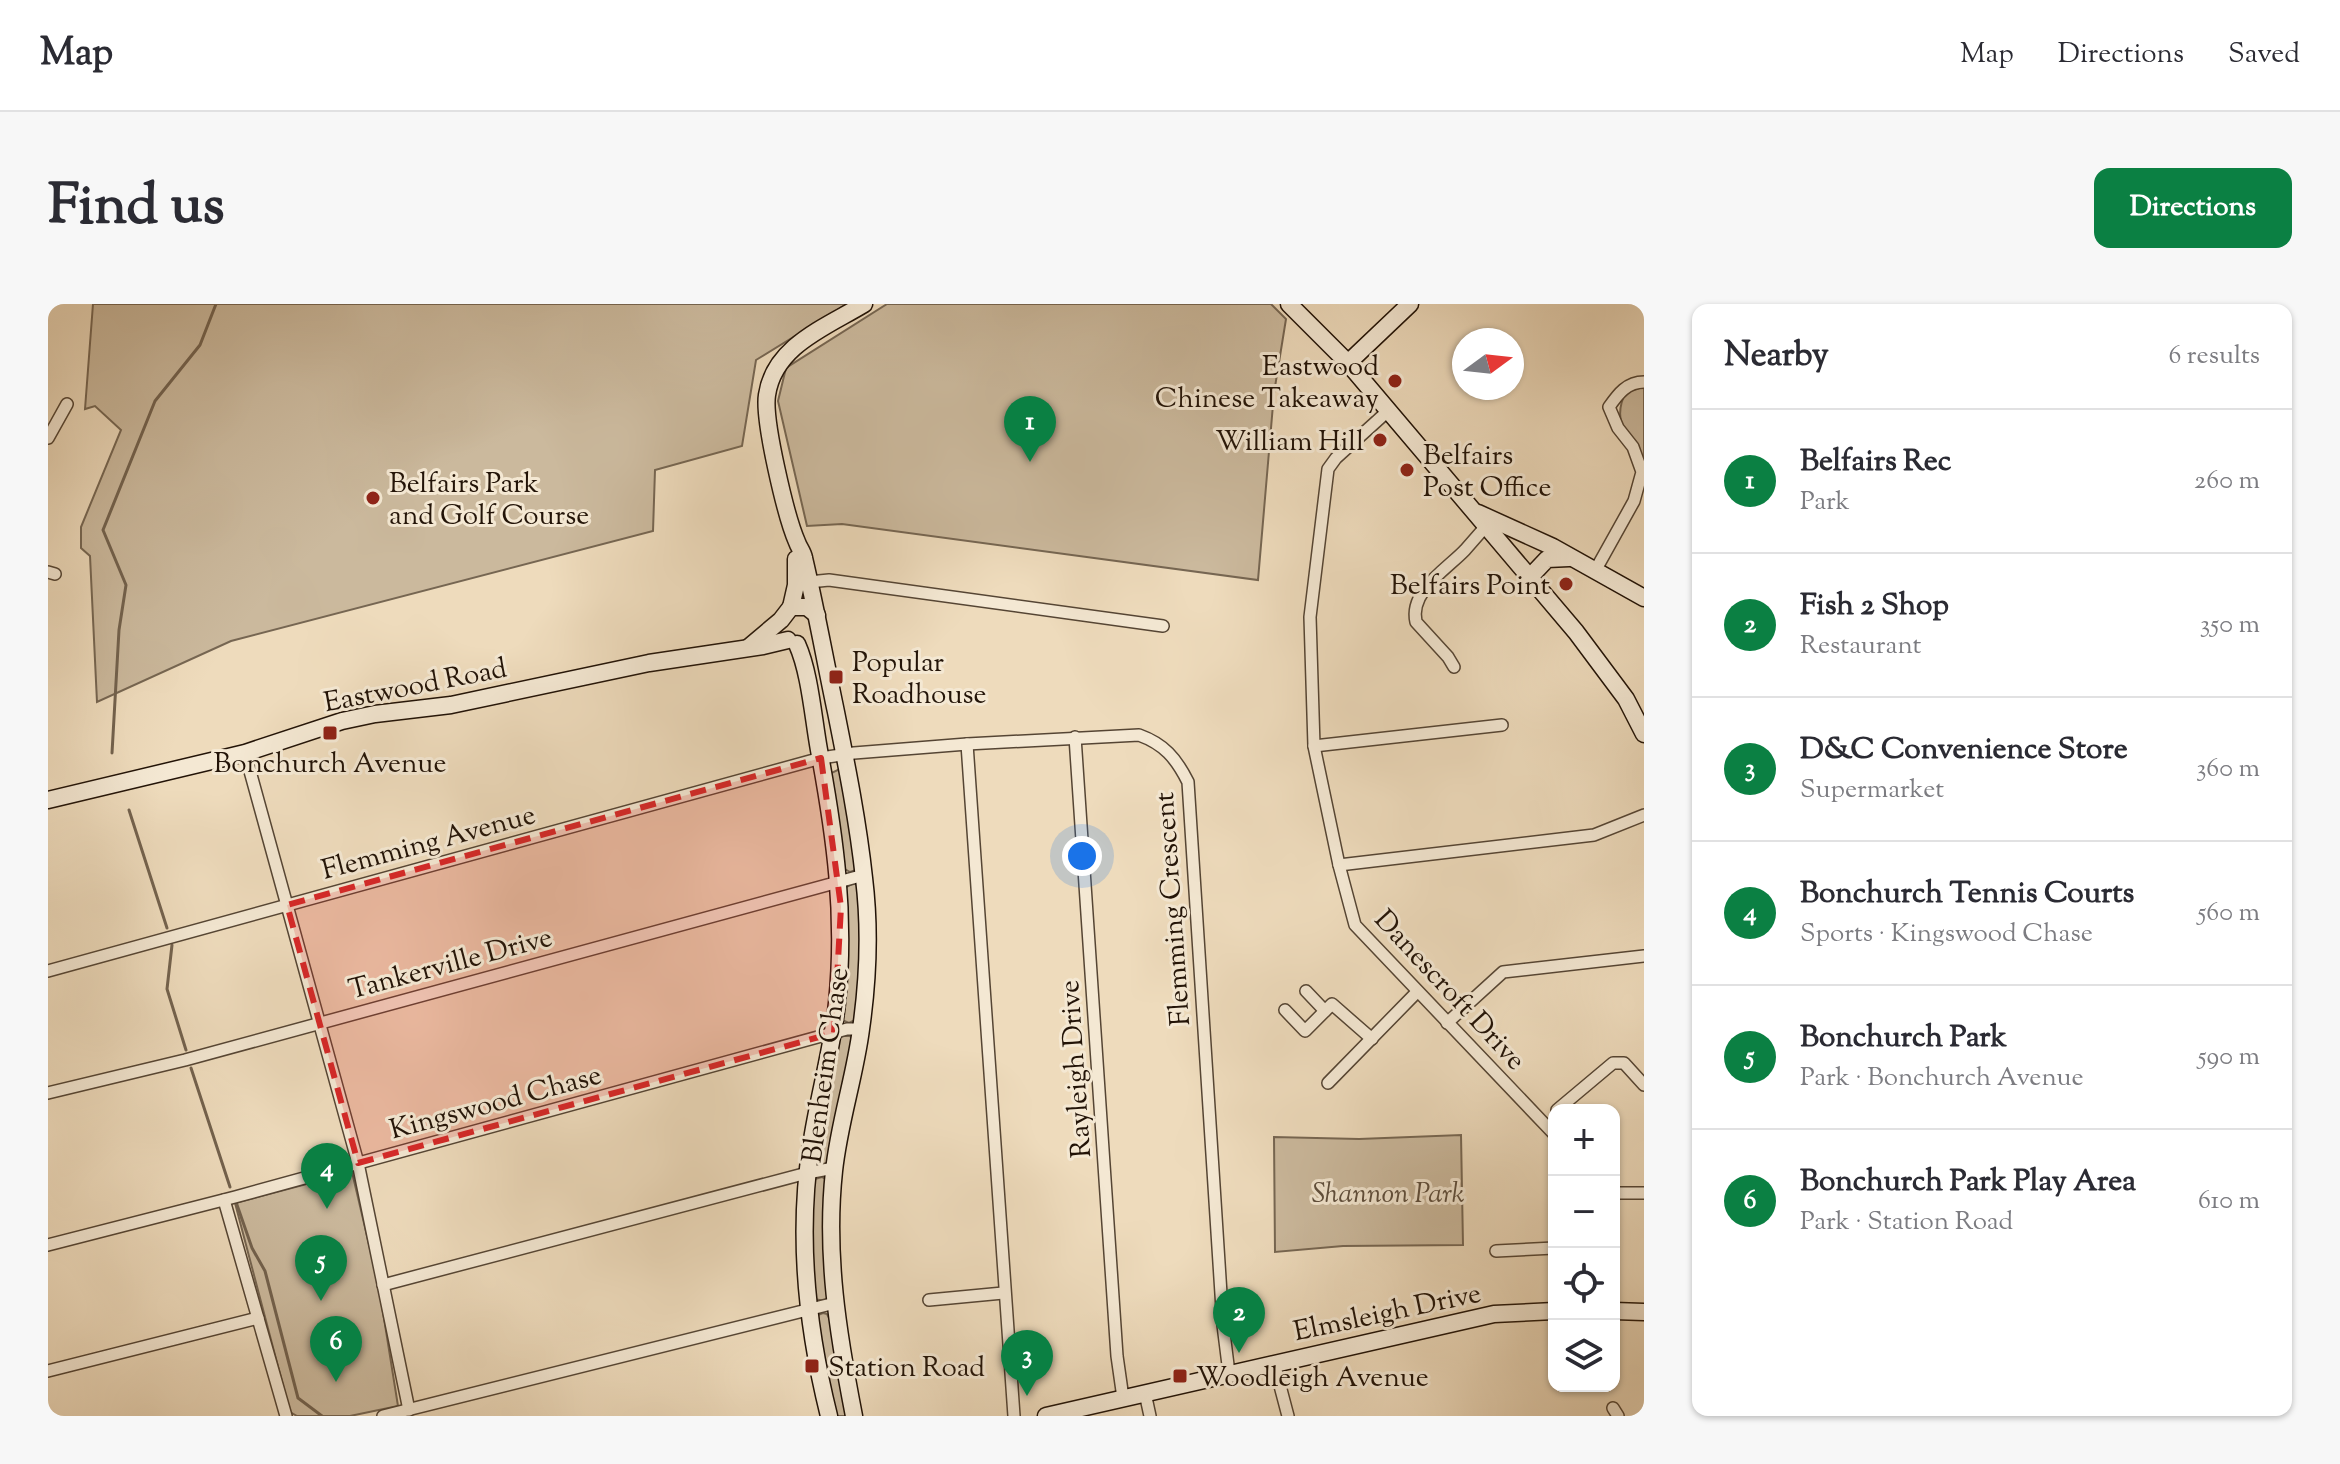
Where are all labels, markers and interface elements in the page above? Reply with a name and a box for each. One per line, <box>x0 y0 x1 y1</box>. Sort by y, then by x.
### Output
text: Map <box>40 28 113 82</box>
text: Map <box>1960 35 2014 75</box>
text: Directions <box>2058 35 2184 75</box>
text: Saved <box>2228 35 2300 75</box>
text: Find us <box>48 168 224 249</box>
button: Directions <box>2094 168 2292 248</box>
north arrow <box>1452 328 1524 400</box>
text: Nearby <box>1724 332 1829 381</box>
text: 6 results <box>2168 338 2260 375</box>
place label: Eastwood Chinese Takeaway <box>1155 348 1379 420</box>
marker: Eastwood Chinese Takeaway <box>1386 372 1404 390</box>
pin: 1 <box>1004 396 1056 462</box>
place label: William Hill <box>1215 423 1364 463</box>
marker: William Hill <box>1371 431 1389 449</box>
place label: Belfairs Post Office <box>1423 437 1552 509</box>
text: Belfairs Rec <box>1800 441 1951 484</box>
marker: Belfairs Post Office <box>1398 461 1416 479</box>
text: 1 <box>1746 463 1754 500</box>
text: 260 m <box>2194 463 2260 500</box>
place label: Belfairs Park and Golf Course <box>389 465 589 537</box>
text: Park <box>1800 484 1850 521</box>
marker: Belfairs Park and Golf Course <box>364 489 382 507</box>
place label: Belfairs Point <box>1390 567 1550 607</box>
marker: Belfairs Point <box>1557 575 1575 593</box>
text: Fish 2 Shop <box>1800 585 1949 628</box>
text: 2 <box>1744 607 1756 644</box>
text: 350 m <box>2200 607 2260 644</box>
text: Restaurant <box>1800 628 1921 665</box>
place label: Popular Roadhouse <box>852 644 987 716</box>
street label: Eastwood Road <box>321 650 511 724</box>
marker: Popular Roadhouse <box>827 668 845 686</box>
marker: Bonchurch Avenue <box>321 724 339 742</box>
text: D&C Convenience Store <box>1800 729 2128 772</box>
place label: Bonchurch Avenue <box>214 745 447 785</box>
text: 3 <box>1745 751 1755 788</box>
text: 360 m <box>2196 751 2260 788</box>
text: Supermarket <box>1800 772 1944 809</box>
street label: Flemming Crescent <box>1146 790 1202 1027</box>
street label: Flemming Avenue <box>317 796 540 892</box>
your location <box>1062 836 1102 876</box>
text: Bonchurch Tennis Courts <box>1800 873 2134 916</box>
text: 4 <box>1743 895 1757 932</box>
text: 560 m <box>2197 895 2260 932</box>
street label: Danescroft Drive <box>1364 902 1534 1080</box>
text: Sports · Kingswood Chase <box>1800 916 2093 953</box>
street label: Tankerville Drive <box>345 918 557 1011</box>
street label: Blenheim Chase <box>793 965 860 1166</box>
street label: Rayleigh Drive <box>1051 978 1103 1159</box>
text: Bonchurch Park <box>1800 1017 2007 1060</box>
text: 5 <box>1746 1039 1754 1076</box>
text: 590 m <box>2198 1039 2260 1076</box>
street label: Kingswood Chase <box>385 1056 606 1151</box>
text: Park · Bonchurch Avenue <box>1800 1060 2084 1097</box>
map controls <box>1548 1104 1620 1392</box>
button: + <box>1548 1104 1620 1176</box>
pin: 4 <box>301 1143 353 1209</box>
text: Bonchurch Park Play Area <box>1800 1161 2136 1204</box>
park label: Shannon Park <box>1312 1175 1465 1215</box>
button: − <box>1548 1176 1620 1248</box>
text: 6 <box>1744 1183 1756 1220</box>
text: 610 m <box>2198 1183 2260 1220</box>
text: Park · Station Road <box>1800 1204 2013 1241</box>
pin: 5 <box>295 1235 347 1301</box>
button: locate <box>1548 1248 1620 1320</box>
street label: Elmsleigh Drive <box>1290 1275 1485 1353</box>
pin: 2 <box>1213 1287 1265 1353</box>
pin: 6 <box>310 1316 362 1382</box>
button: layers <box>1548 1320 1620 1392</box>
pin: 3 <box>1001 1330 1053 1396</box>
place label: Station Road <box>828 1349 985 1389</box>
marker: Station Road <box>803 1357 821 1375</box>
place label: Woodleigh Avenue <box>1196 1359 1429 1399</box>
marker: Woodleigh Avenue <box>1171 1367 1189 1385</box>

